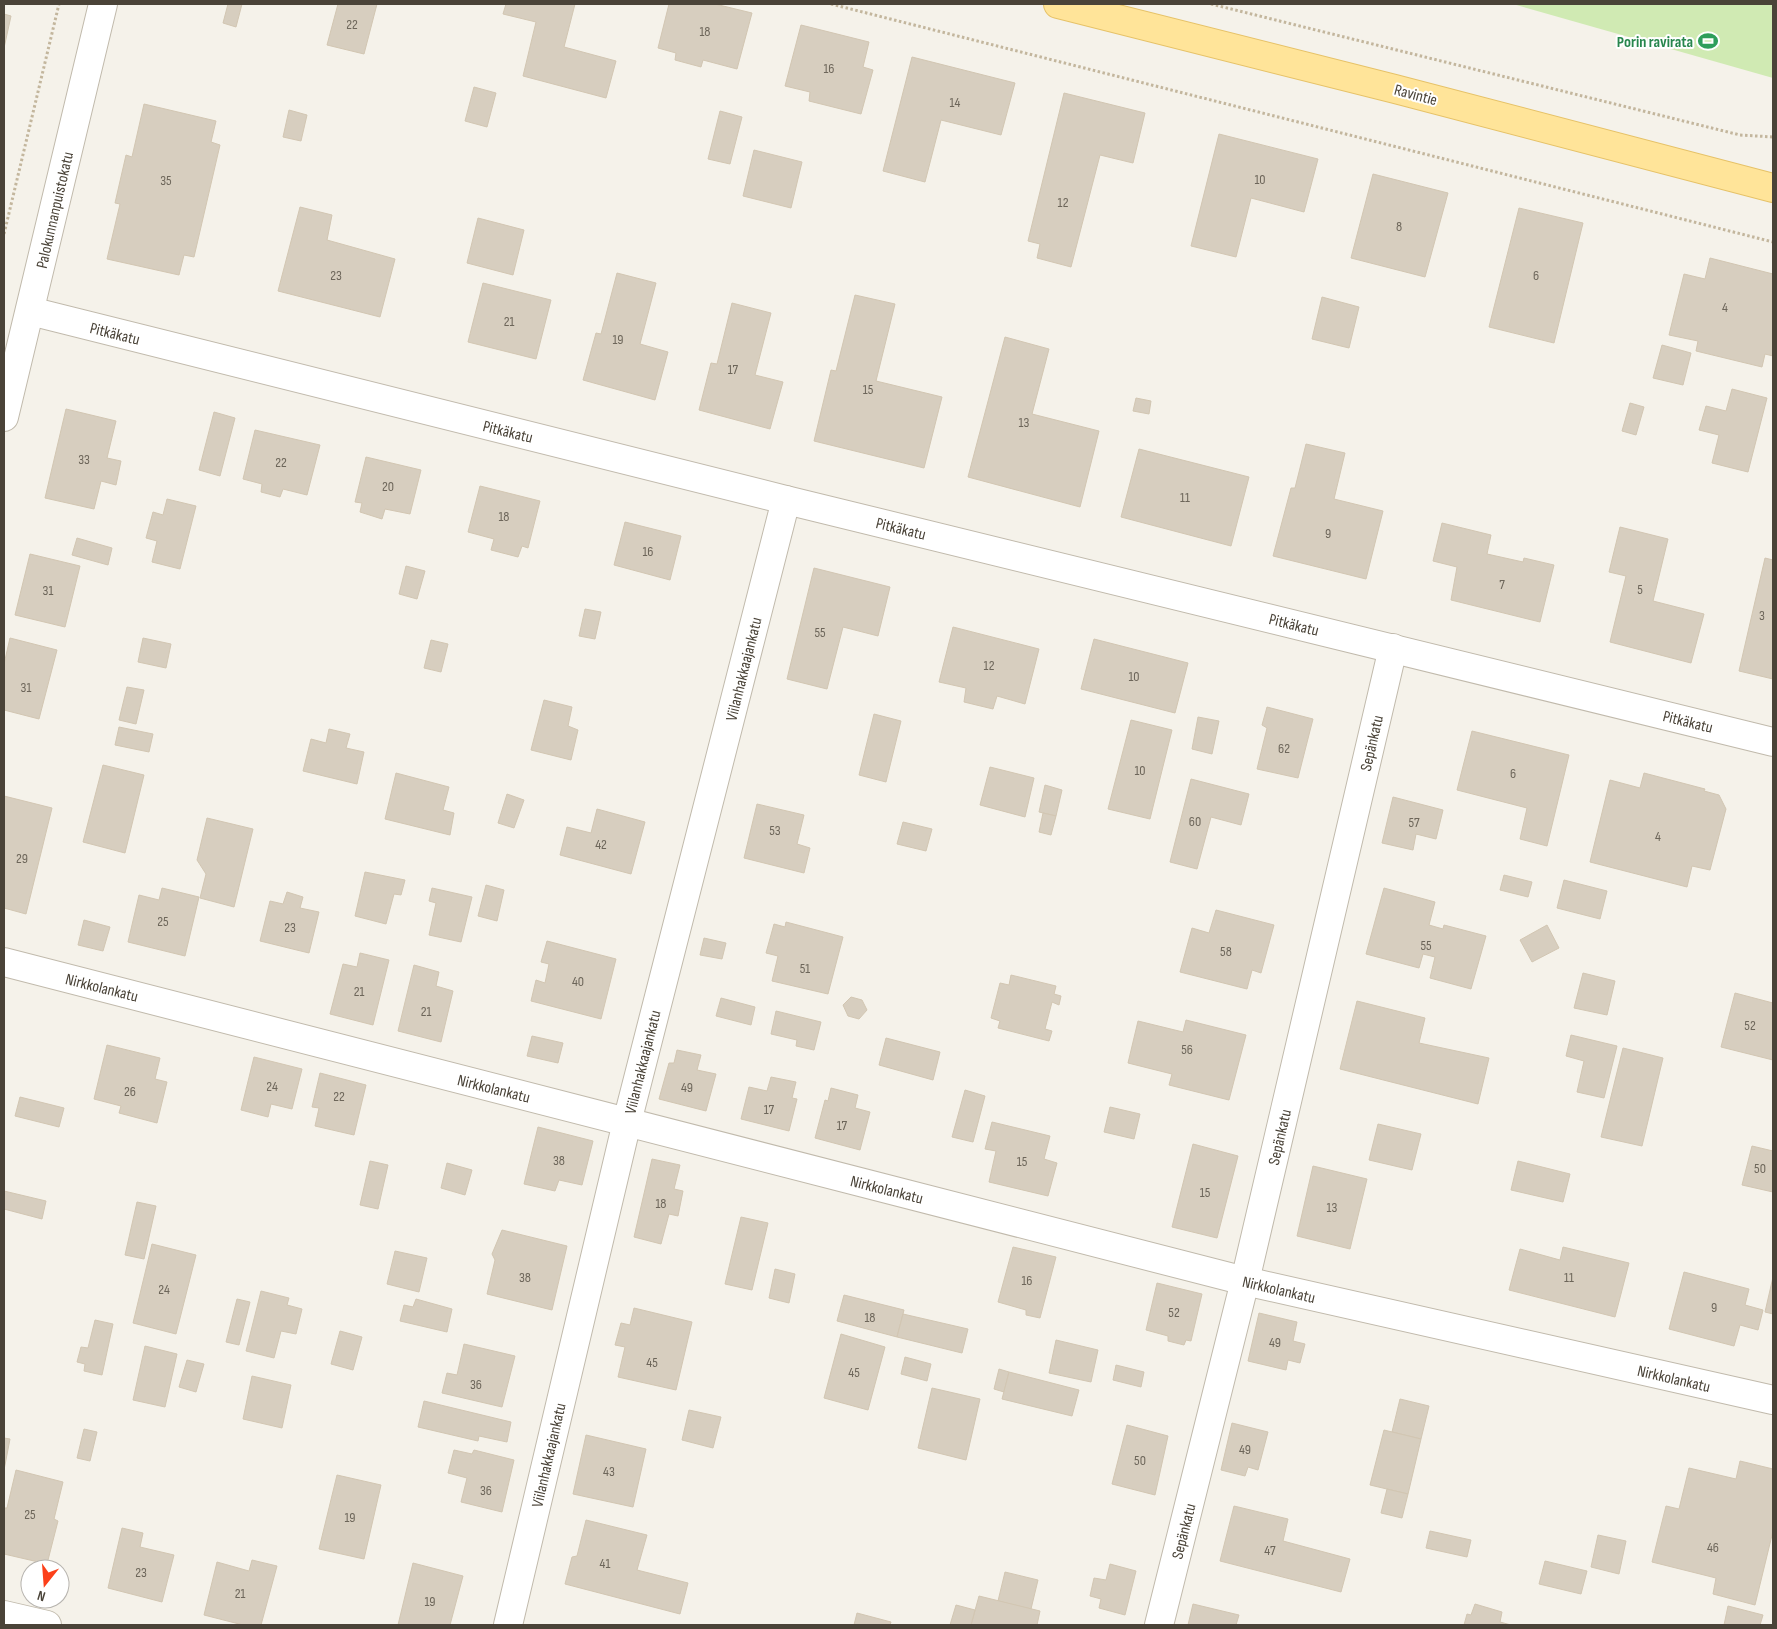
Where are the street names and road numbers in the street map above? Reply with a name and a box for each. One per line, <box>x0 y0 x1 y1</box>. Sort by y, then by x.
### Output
street label: Ravintie <box>1392 81 1439 110</box>
street label: Palokunnanpuistokatu <box>33 150 78 270</box>
street label: Pitkäkatu <box>88 319 142 350</box>
street label: Pitkäkatu <box>481 417 535 448</box>
street label: Pitkäkatu <box>874 514 928 545</box>
street label: Pitkäkatu <box>1267 610 1321 641</box>
street label: Viilanhakkaajankatu <box>722 615 767 723</box>
street label: Pitkäkatu <box>1661 707 1715 738</box>
street label: Sepänkatu <box>1357 714 1388 773</box>
street label: Nirkkolankatu <box>63 970 140 1007</box>
street label: Viilanhakkaajankatu <box>621 1008 666 1116</box>
street label: Nirkkolankatu <box>455 1071 532 1108</box>
street label: Sepänkatu <box>1265 1108 1296 1167</box>
street label: Nirkkolankatu <box>848 1172 925 1209</box>
street label: Nirkkolankatu <box>1240 1273 1317 1308</box>
street label: Nirkkolankatu <box>1635 1362 1712 1397</box>
street label: Viilanhakkaajankatu <box>528 1401 571 1509</box>
street label: Sepänkatu <box>1168 1502 1201 1561</box>

